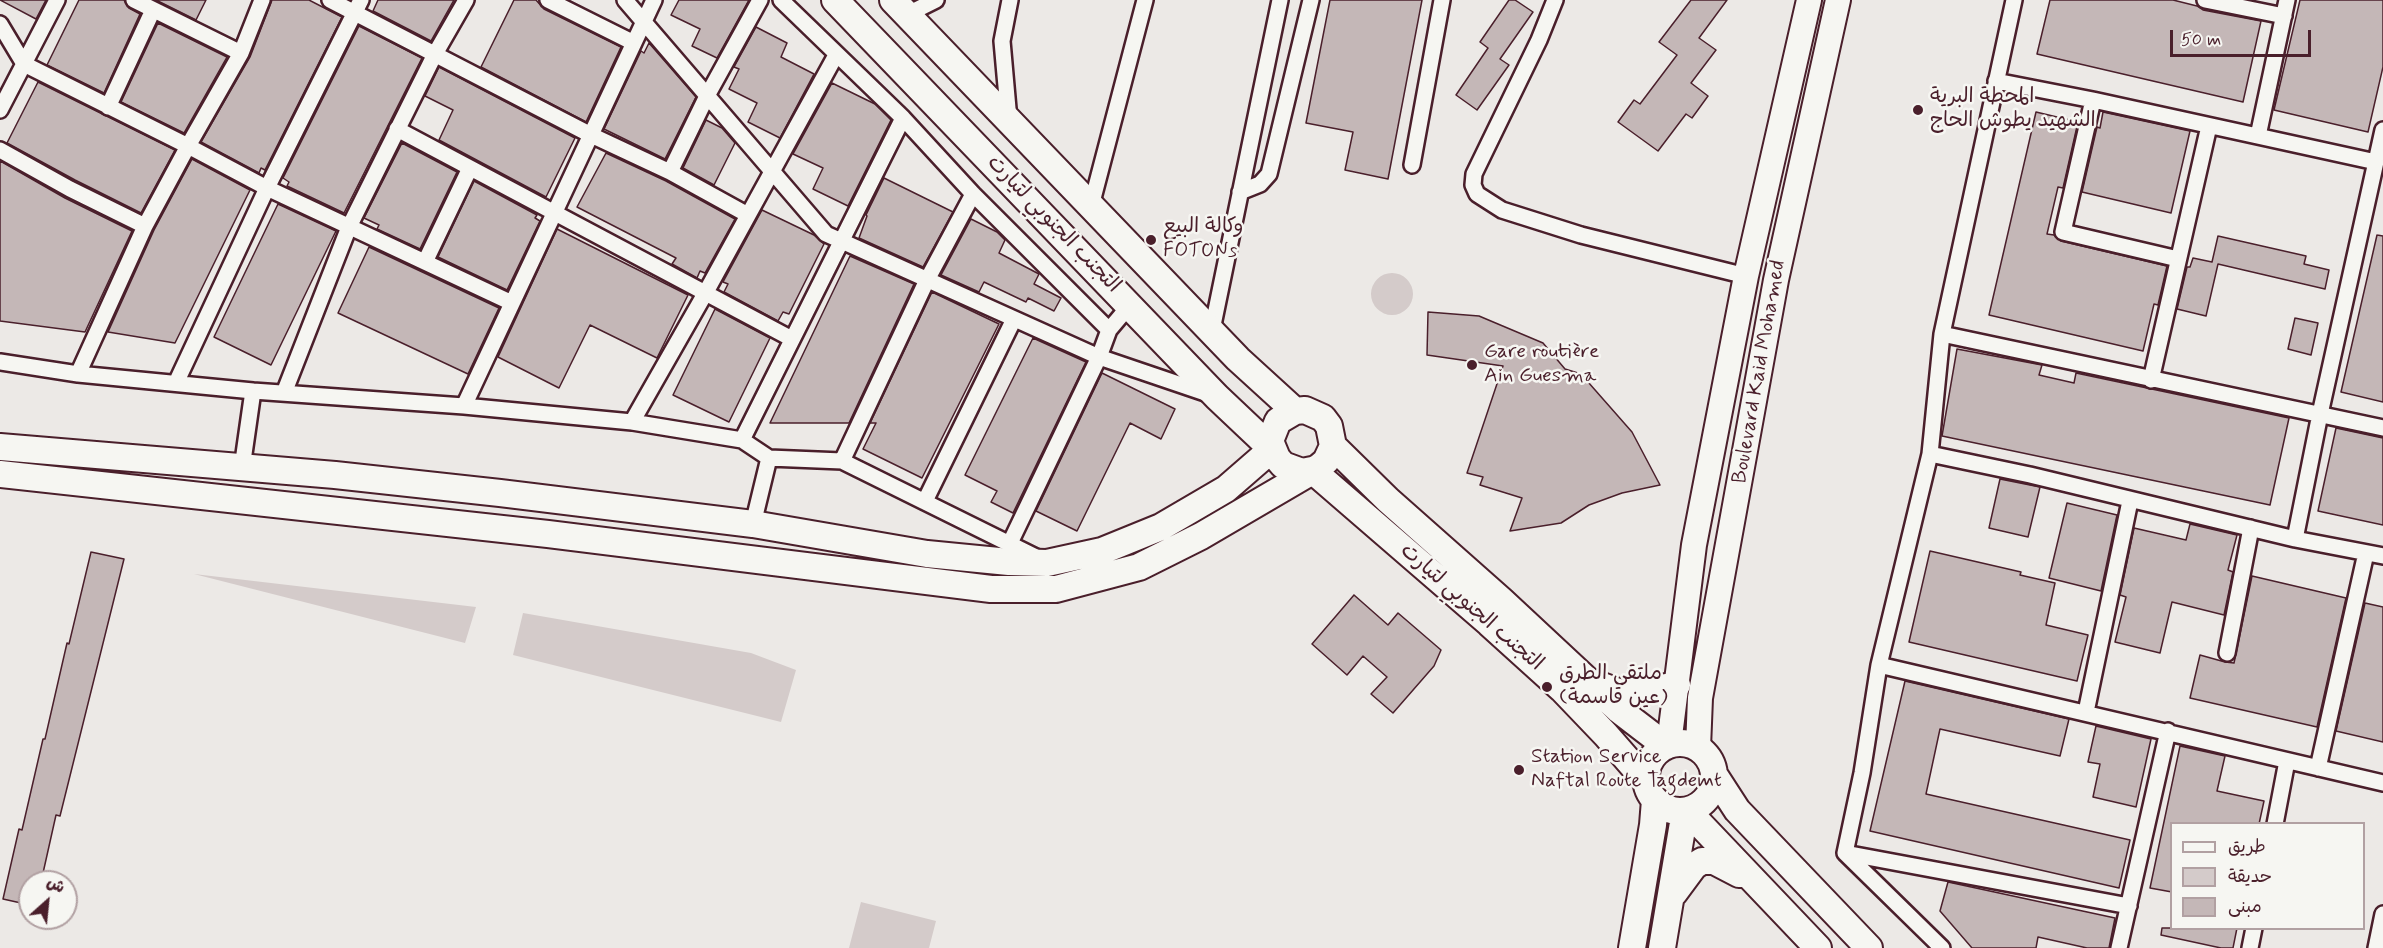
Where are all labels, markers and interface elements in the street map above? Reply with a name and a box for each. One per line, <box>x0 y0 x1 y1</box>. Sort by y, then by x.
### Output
scale bar <box>2173 18 2314 56</box>
text: 50 m <box>2181 28 2221 52</box>
place label: المحطة البرية الشهيد يطوش الحاج <box>1930 85 2096 135</box>
marker: المحطة البرية الشهيد يطوش الحاج <box>1911 103 1925 117</box>
street label: التجنب الجنوبي لتيارت <box>981 151 1125 299</box>
place label: وكالة البيع FOTONs <box>1163 215 1243 265</box>
marker: وكالة البيع FOTONs <box>1144 233 1158 247</box>
street label: Boulevard Kaid Mohamed <box>1728 258 1792 486</box>
place label: Gare routière Ain Guesma <box>1484 340 1599 390</box>
marker: Gare routière Ain Guesma <box>1465 358 1479 372</box>
street label: التجنب الجنوبي لتيارت <box>1394 539 1548 677</box>
place label: ملتقى الطرق (عين قاسمة) <box>1559 662 1668 712</box>
marker: ملتقى الطرق (عين قاسمة) <box>1540 680 1554 694</box>
place label: Station Service Naftal Route Tagdemt <box>1531 745 1722 795</box>
marker: Station Service Naftal Route Tagdemt <box>1512 763 1526 777</box>
legend <box>2170 822 2365 930</box>
text: طريق <box>2228 835 2266 859</box>
text: حديقة <box>2228 865 2272 889</box>
north arrow <box>18 870 78 930</box>
text: ش <box>43 872 68 899</box>
text: مبنى <box>2228 895 2262 919</box>

